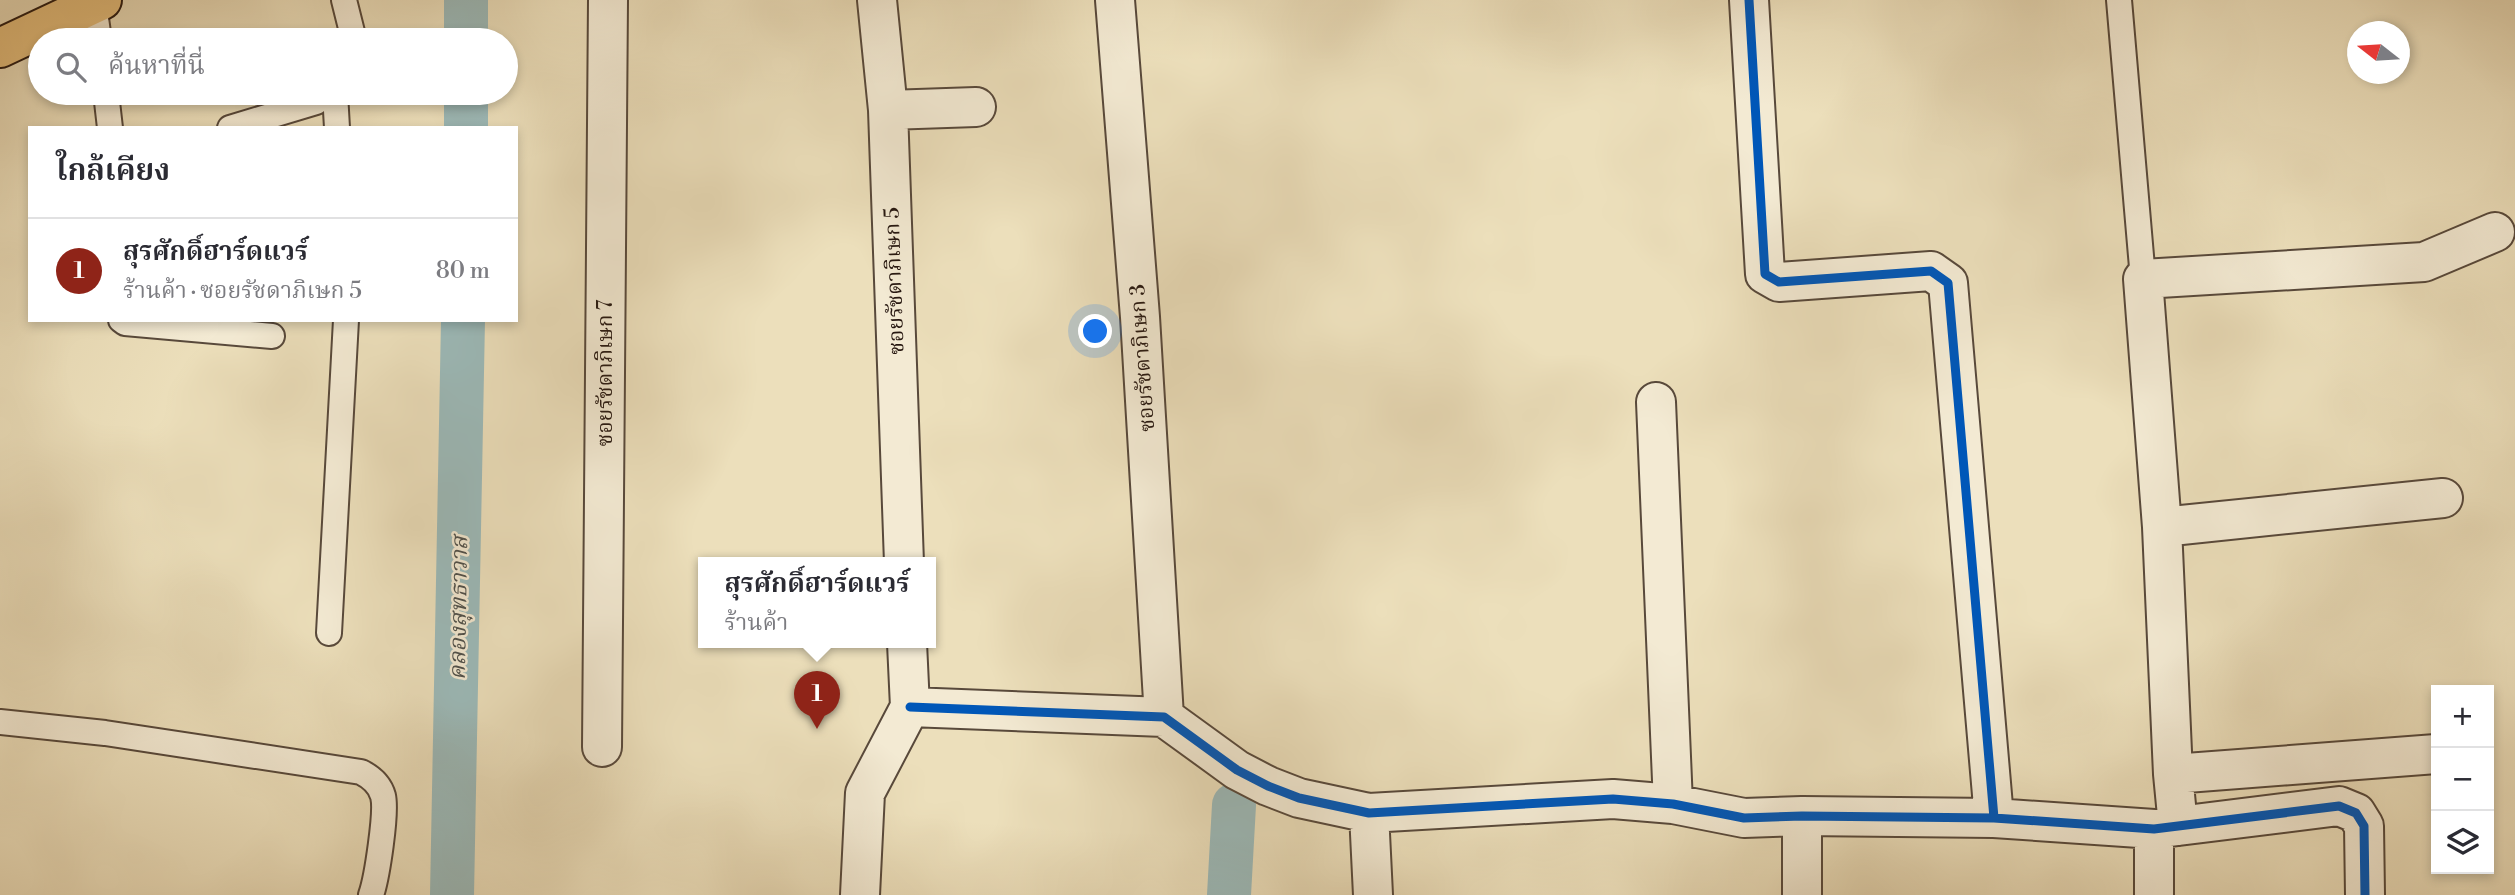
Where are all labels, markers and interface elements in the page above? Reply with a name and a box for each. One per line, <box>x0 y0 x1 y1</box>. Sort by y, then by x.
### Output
north arrow <box>2347 21 2410 84</box>
search box <box>28 28 518 105</box>
icon: search <box>52 48 90 86</box>
text: ค้นหาที่นี่ <box>108 50 205 82</box>
text: ใกล้เคียง <box>56 152 170 190</box>
street label: ซอยรัชดาภิเษก 5 <box>879 207 911 355</box>
text: สุรศักดิ์ฮาร์ดแวร์ <box>123 236 308 268</box>
text: 1 <box>73 257 85 285</box>
text: 80 m <box>436 257 490 285</box>
text: ร้านค้า · ซอยรัชดาภิเษก 5 <box>123 277 362 305</box>
street label: ซอยรัชดาภิเษก 3 <box>1125 283 1161 433</box>
street label: ซอยรัชดาภิเษก 7 <box>593 299 619 446</box>
your location <box>1078 314 1112 348</box>
water label: คลองสุทธาวาส <box>444 533 474 680</box>
popup <box>698 557 936 648</box>
text: สุรศักดิ์ฮาร์ดแวร์ <box>724 568 910 600</box>
text: ร้านค้า <box>724 609 788 637</box>
pin: 1 <box>794 671 840 729</box>
map controls <box>2431 685 2494 874</box>
button: + <box>2431 685 2494 748</box>
button: − <box>2431 748 2494 811</box>
button: layers <box>2431 811 2494 874</box>

